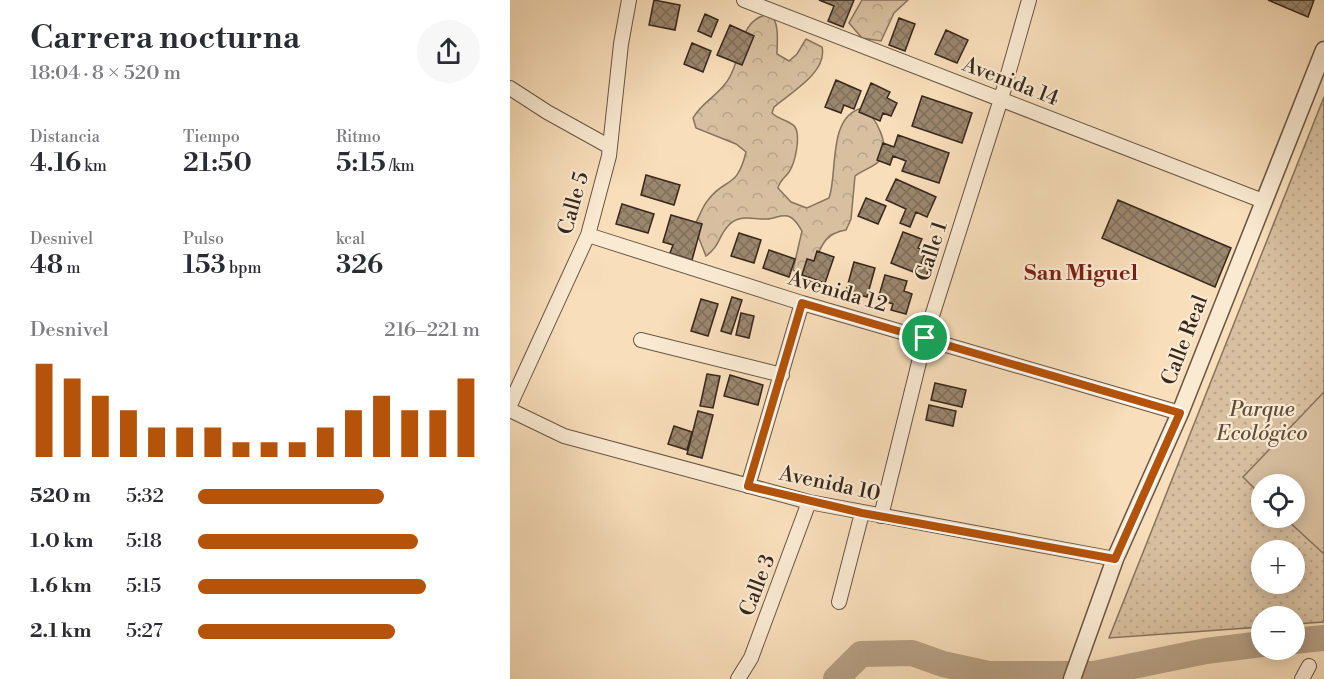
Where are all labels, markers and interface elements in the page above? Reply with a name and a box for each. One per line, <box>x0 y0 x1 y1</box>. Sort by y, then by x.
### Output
text: Carrera nocturna <box>30 18 300 59</box>
button: share <box>417 20 480 83</box>
street label: Avenida 14 <box>958 51 1063 112</box>
text: 18:04 · 8 × 520 m <box>30 61 181 86</box>
text: Distancia <box>30 127 100 147</box>
text: Tiempo <box>183 127 240 147</box>
text: Ritmo <box>336 127 381 147</box>
text: 4.16 <box>30 147 81 179</box>
text: 21:50 <box>183 147 252 179</box>
text: 5:15 <box>336 147 386 179</box>
text: km <box>81 156 107 176</box>
text: /km <box>386 156 415 176</box>
street label: Calle 5 <box>553 169 595 238</box>
street label: Calle 1 <box>910 218 954 285</box>
text: Desnivel <box>30 229 93 249</box>
text: Pulso <box>183 229 224 249</box>
text: kcal <box>336 229 365 249</box>
text: 48 <box>30 249 63 281</box>
text: 153 <box>183 249 226 281</box>
text: 326 <box>336 249 383 281</box>
text: m <box>63 258 80 278</box>
text: bpm <box>226 258 261 278</box>
district label: San Miguel <box>1024 260 1138 287</box>
street label: Avenida 12 <box>784 265 890 319</box>
street label: Calle Real <box>1156 292 1214 389</box>
pin <box>899 312 950 363</box>
text: Desnivel <box>30 318 109 343</box>
text: 216–221 m <box>384 318 480 343</box>
icon: arrive <box>908 321 941 354</box>
park label: Parque Ecológico <box>1216 397 1307 447</box>
street label: Avenida 10 <box>776 460 883 507</box>
map controls <box>1251 474 1305 660</box>
button: locate <box>1251 474 1305 528</box>
text: 520 m <box>30 484 91 509</box>
text: 5:32 <box>126 484 164 509</box>
text: 1.0 km <box>30 529 94 554</box>
text: 5:18 <box>126 529 162 554</box>
button: + <box>1251 540 1305 594</box>
street label: Calle 3 <box>734 551 782 620</box>
text: 1.6 km <box>30 574 92 599</box>
text: 5:15 <box>126 574 161 599</box>
button: − <box>1251 606 1305 660</box>
text: 2.1 km <box>30 619 92 644</box>
text: 5:27 <box>126 619 163 644</box>

